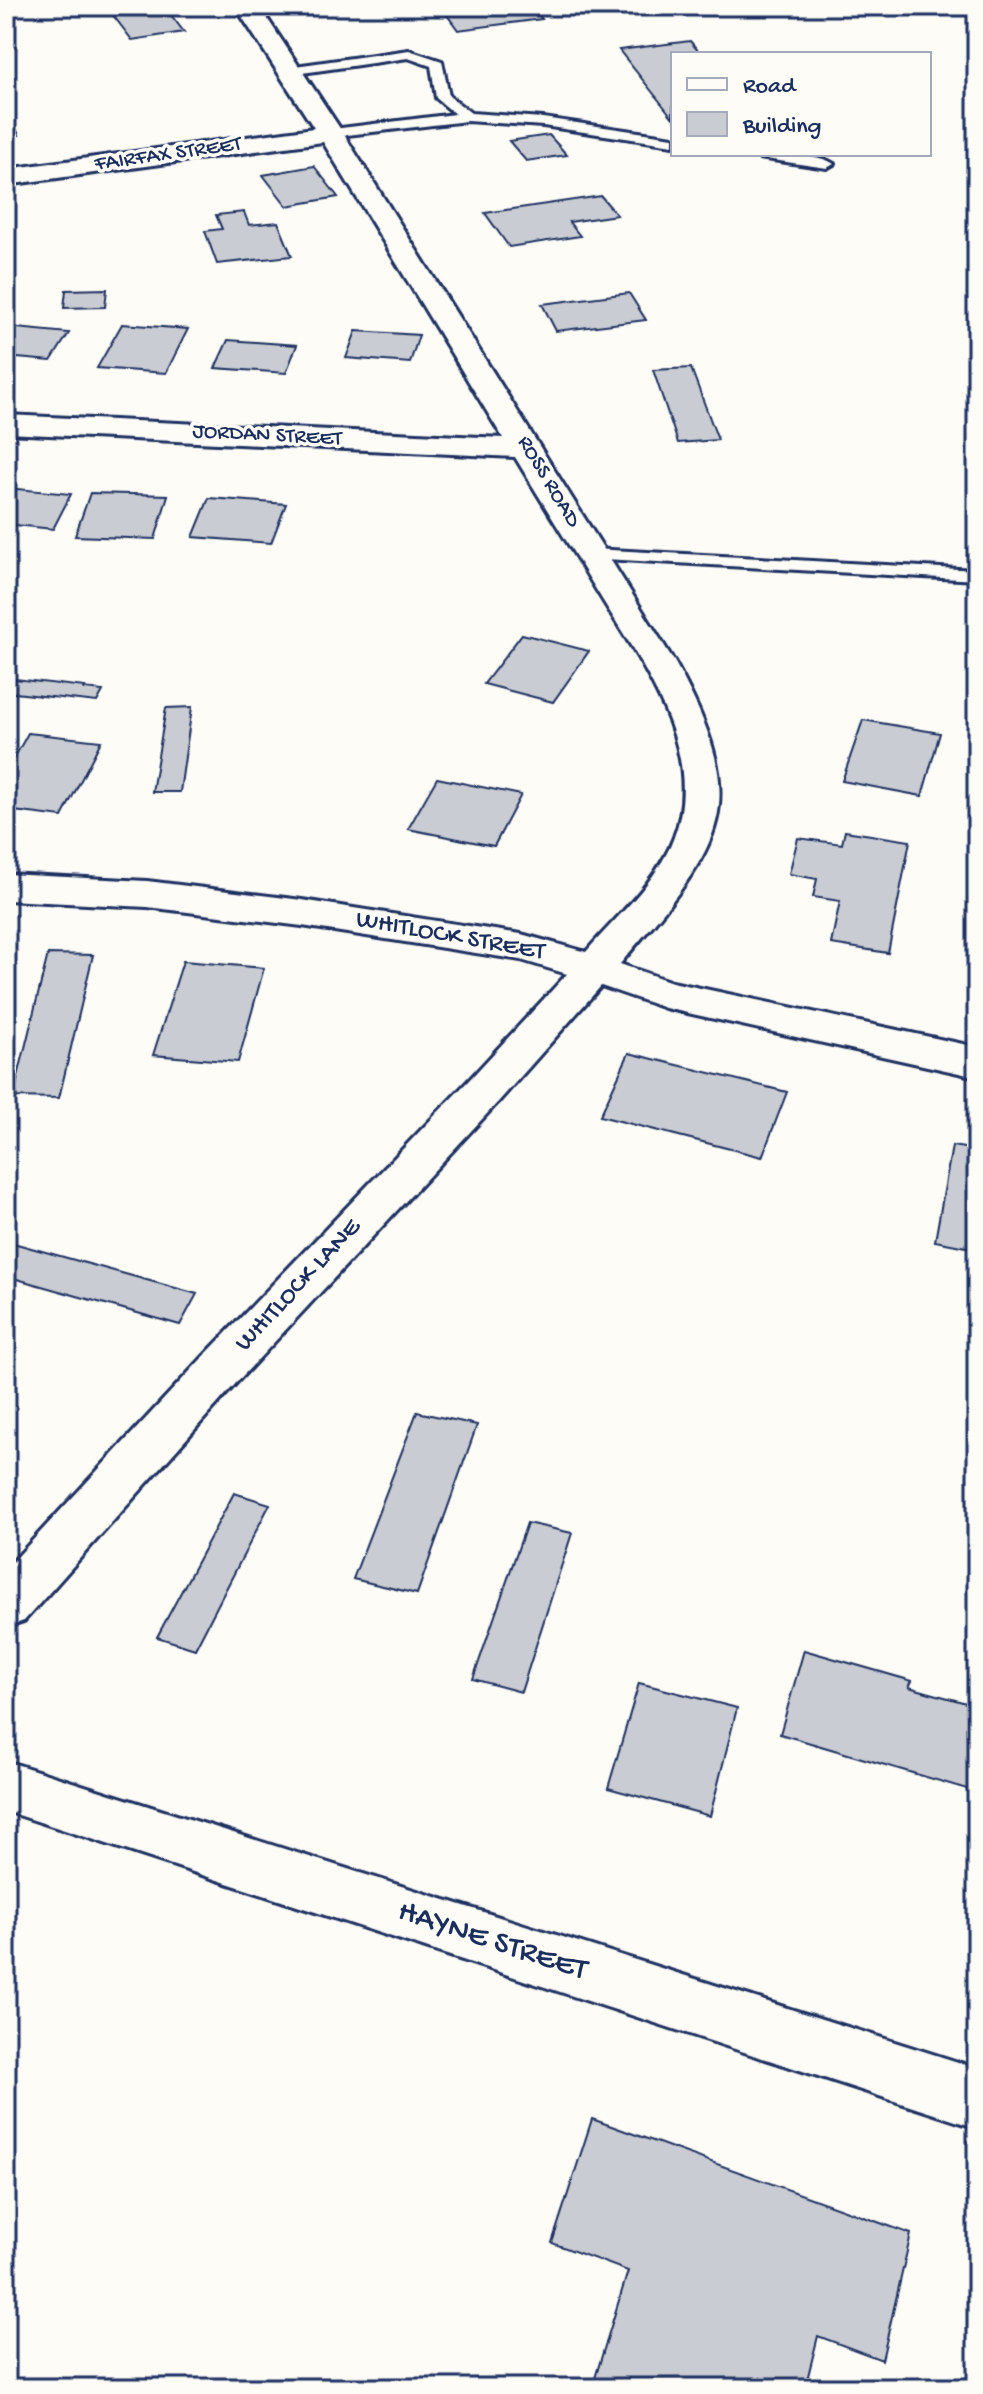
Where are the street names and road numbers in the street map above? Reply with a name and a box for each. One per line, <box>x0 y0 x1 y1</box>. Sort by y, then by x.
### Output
street label: FAIRFAX STREET <box>92 132 245 178</box>
street label: JORDAN STREET <box>192 419 344 453</box>
street label: ROSS ROAD <box>510 431 586 533</box>
street label: WHITLOCK STREET <box>353 905 548 969</box>
street label: WHITLOCK LANE <box>229 1212 369 1359</box>
street label: HAYNE STREET <box>393 1894 593 1991</box>

